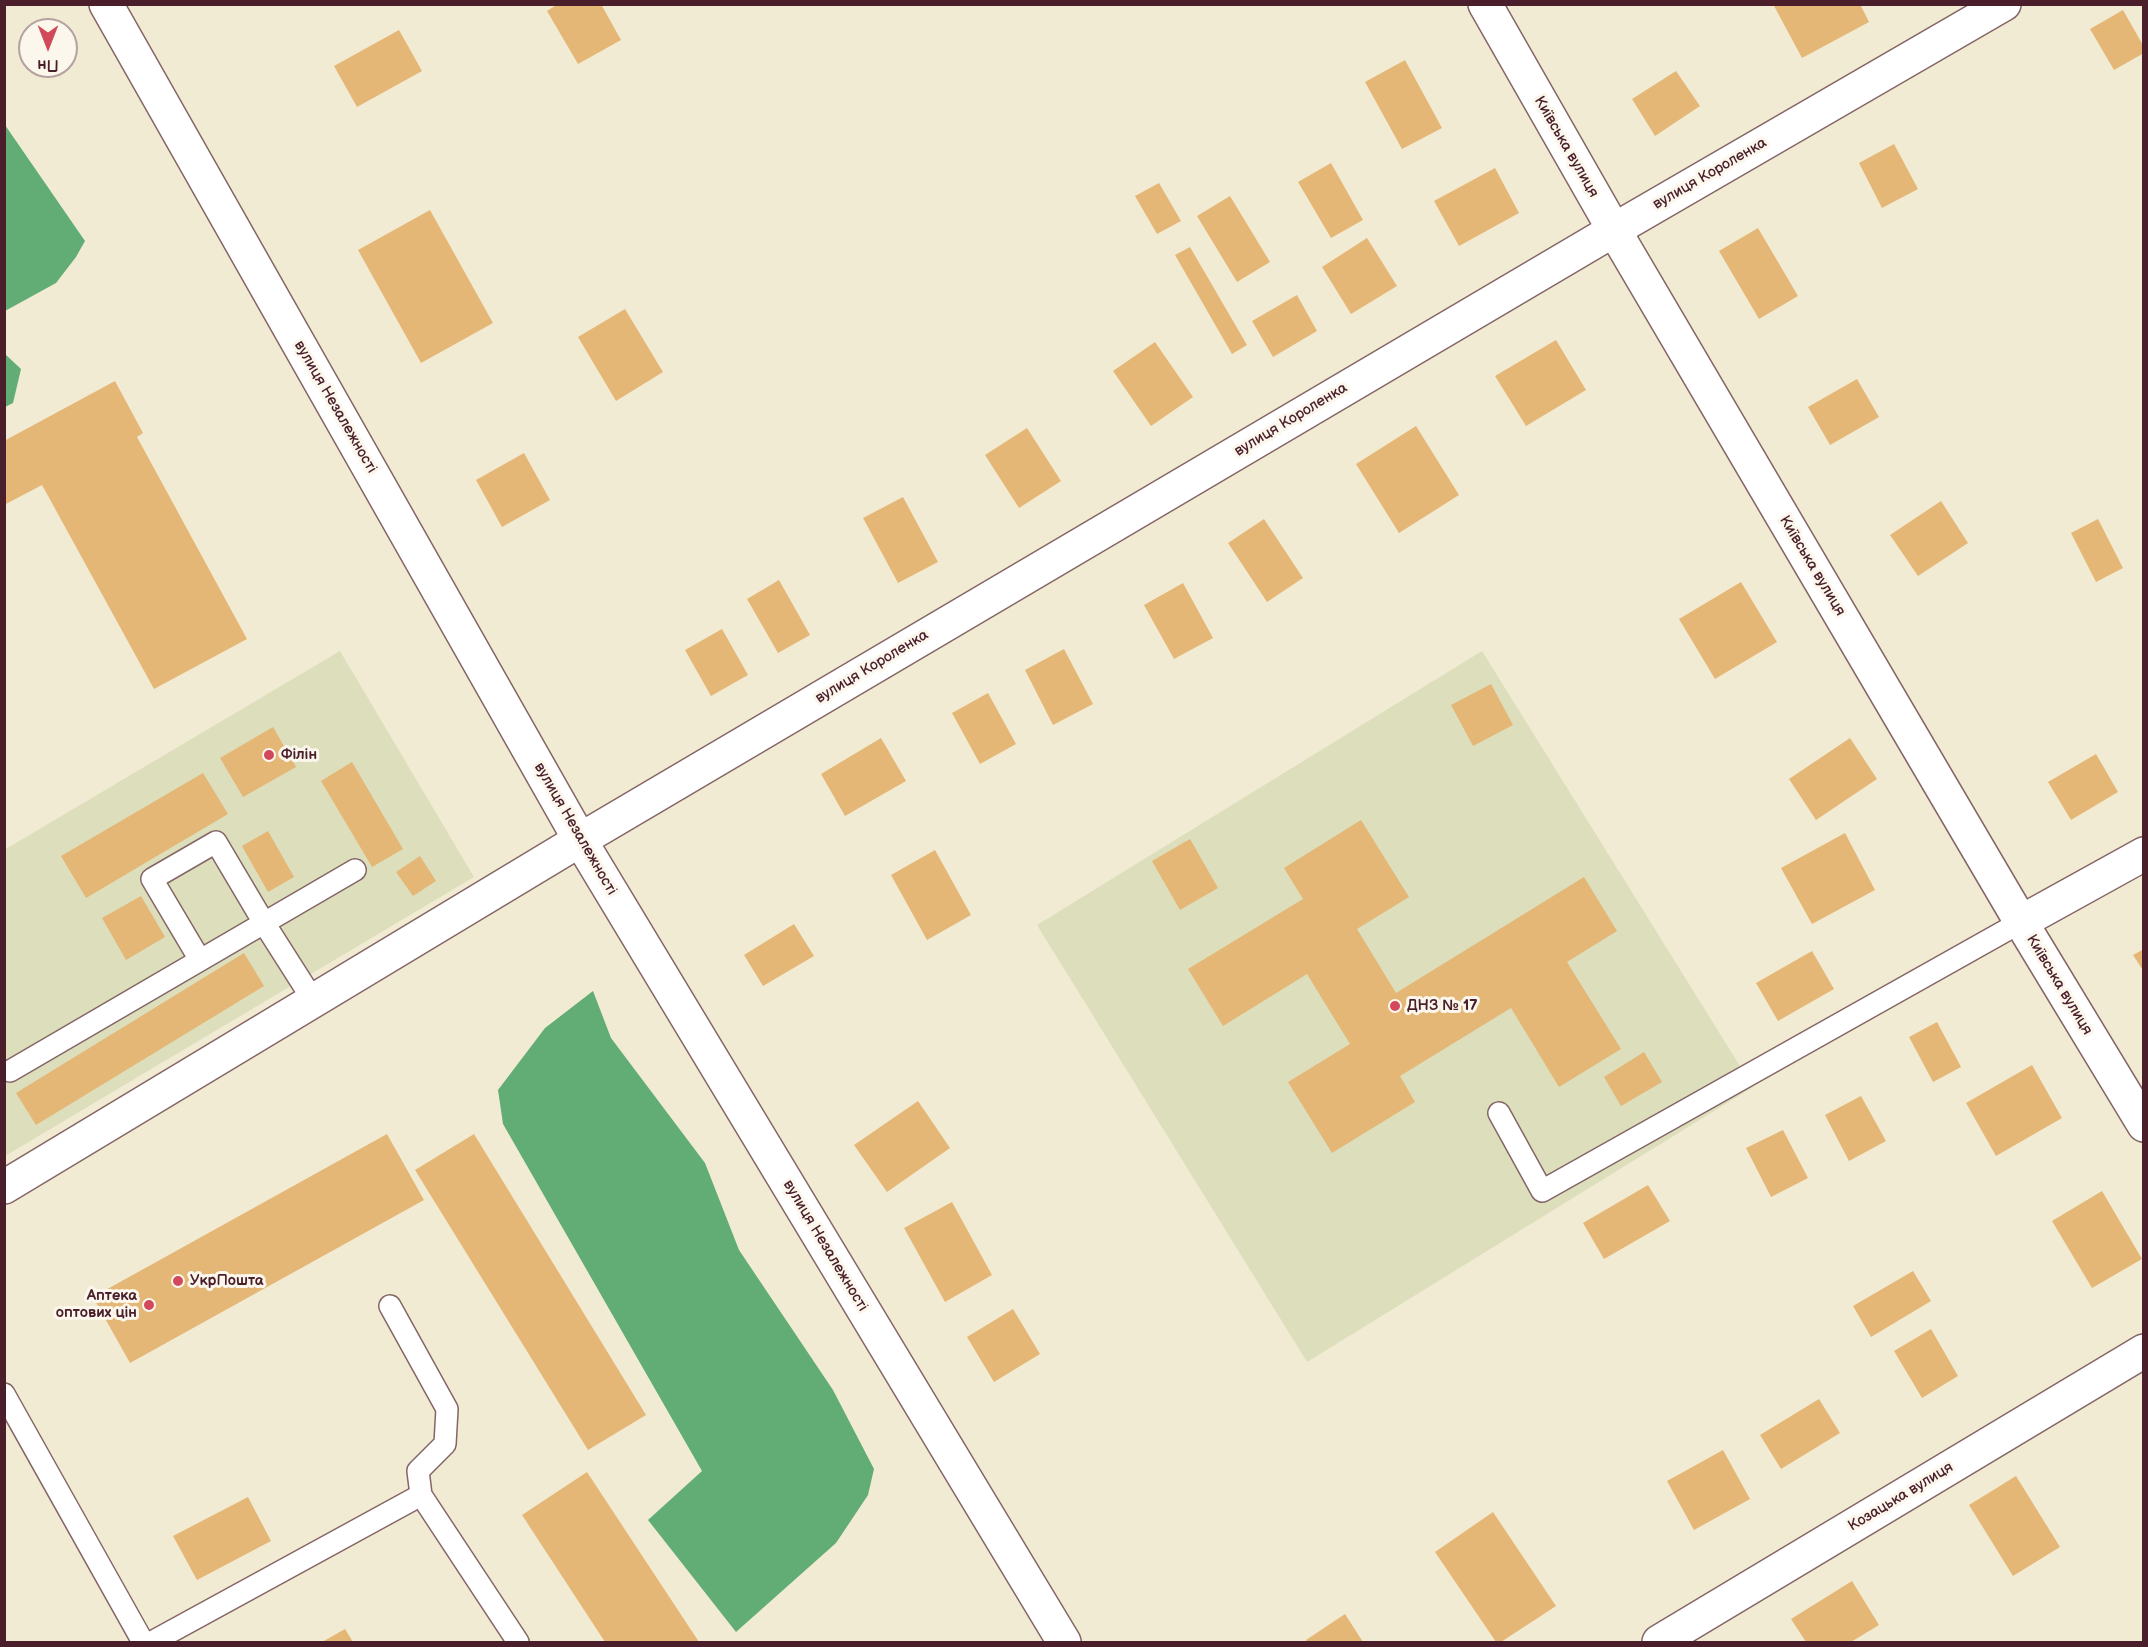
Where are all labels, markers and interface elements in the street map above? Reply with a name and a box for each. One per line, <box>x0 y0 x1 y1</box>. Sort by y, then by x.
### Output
north arrow <box>18 18 78 78</box>
text: Пн <box>37 55 59 74</box>
street label: Київська вулиця <box>1530 93 1602 201</box>
street label: вулиця Короленка <box>1650 134 1770 214</box>
street label: вулиця Незалежності <box>290 338 380 476</box>
street label: вулиця Короленка <box>1231 379 1351 461</box>
street label: Київська вулиця <box>1775 513 1849 619</box>
street label: вулиця Короленка <box>812 626 932 708</box>
place label: Філін <box>281 746 317 764</box>
marker: Філін <box>262 748 276 762</box>
street label: вулиця Незалежності <box>530 760 620 898</box>
street label: Київська вулиця <box>2022 932 2096 1038</box>
place label: ДНЗ № 17 <box>1407 997 1477 1015</box>
marker: ДНЗ № 17 <box>1388 999 1402 1013</box>
street label: вулиця Незалежності <box>779 1177 871 1315</box>
place label: УкрПошта <box>190 1272 264 1290</box>
marker: УкрПошта <box>171 1274 185 1288</box>
place label: Аптека оптових цін <box>56 1287 137 1322</box>
marker: Аптека оптових цін <box>142 1298 156 1312</box>
street label: Козацька вулиця <box>1845 1459 1957 1535</box>

